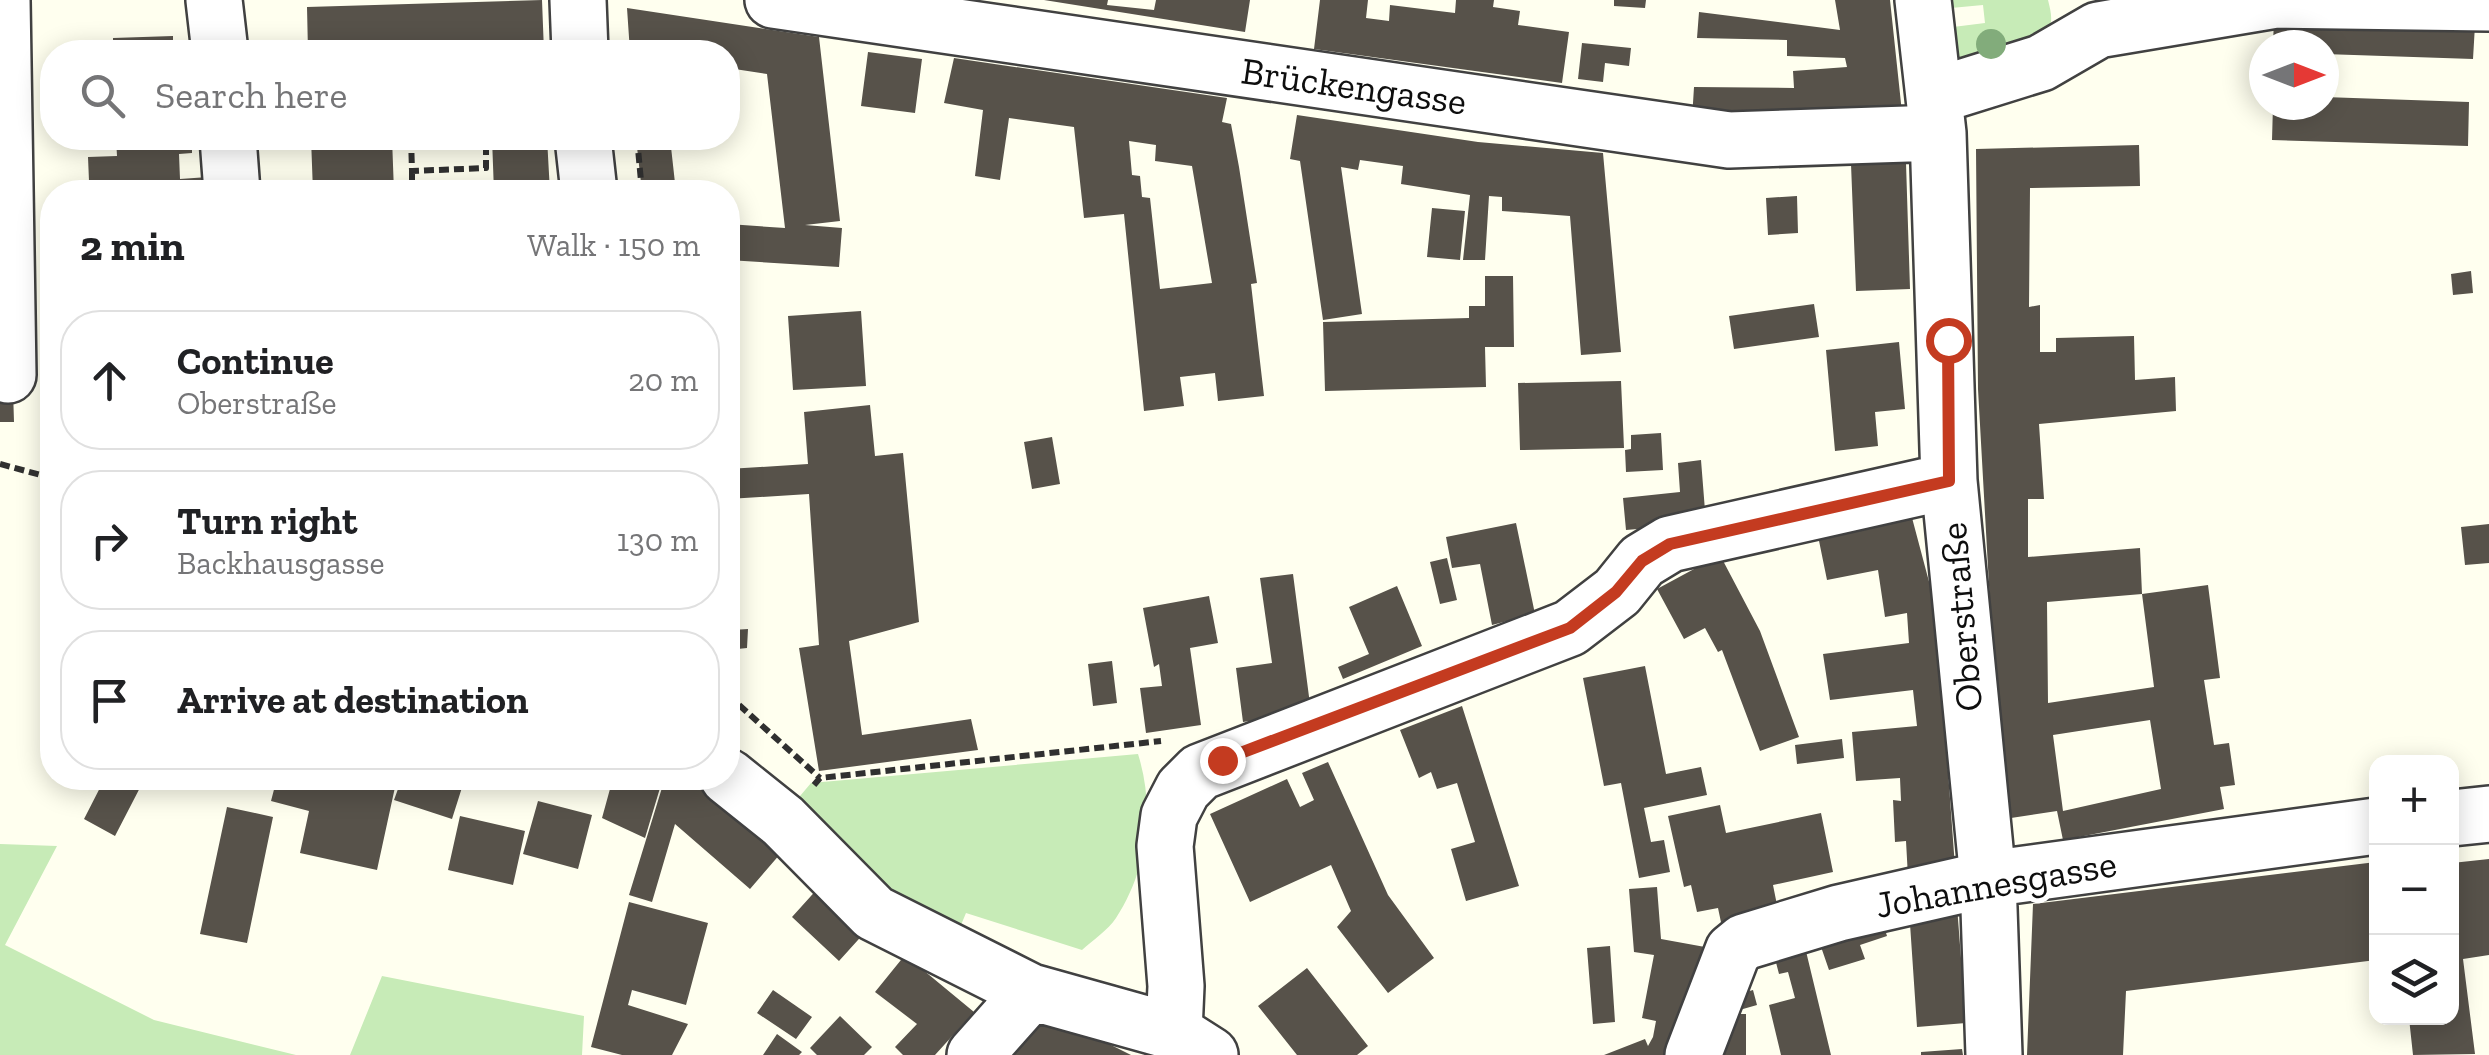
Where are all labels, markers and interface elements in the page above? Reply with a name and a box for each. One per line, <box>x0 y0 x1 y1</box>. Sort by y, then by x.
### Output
north arrow <box>2249 30 2339 120</box>
search box <box>40 40 740 150</box>
street label: Brückengasse <box>1238 47 1470 125</box>
icon: search <box>75 68 130 123</box>
text: Search here <box>155 72 347 118</box>
text: 2 min <box>80 220 185 271</box>
text: Walk · 150 m <box>527 226 700 264</box>
route start <box>1926 318 1972 364</box>
text: Continue <box>177 338 334 384</box>
icon: ahead <box>82 353 137 408</box>
text: 20 m <box>628 361 698 399</box>
text: Oberstraße <box>177 384 336 422</box>
text: Turn right <box>177 498 357 544</box>
icon: right <box>82 513 137 568</box>
text: 130 m <box>617 521 698 559</box>
street label: Oberstraße <box>1930 521 1992 713</box>
text: Backhausgasse <box>177 544 385 582</box>
icon: arrive <box>82 673 137 728</box>
text: Arrive at destination <box>177 677 528 723</box>
route end <box>1200 738 1246 784</box>
map controls <box>2369 755 2459 1025</box>
button: + <box>2369 755 2459 845</box>
street label: Johannesgasse <box>1872 840 2120 928</box>
button: − <box>2369 845 2459 935</box>
button: layers <box>2369 935 2459 1025</box>

